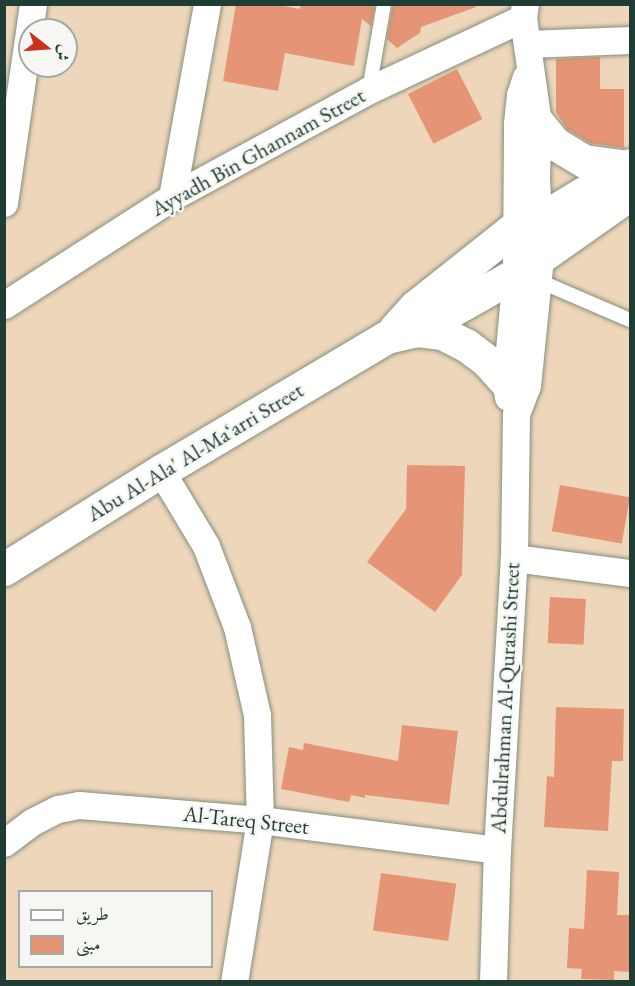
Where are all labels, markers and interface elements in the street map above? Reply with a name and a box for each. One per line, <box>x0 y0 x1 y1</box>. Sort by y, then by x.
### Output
north arrow <box>18 18 78 78</box>
text: ش <box>51 42 76 63</box>
street label: Ayyadh Bin Ghannam Street <box>146 82 370 222</box>
street label: Abu Al-Ala' Al-Maʻarri Street <box>82 377 308 527</box>
street label: Abdulrahman Al-Qurashi Street <box>485 562 525 834</box>
street label: Al-Tareq Street <box>182 800 310 840</box>
legend <box>18 890 213 968</box>
text: طريق <box>76 902 109 925</box>
text: مبنى <box>76 932 101 955</box>

